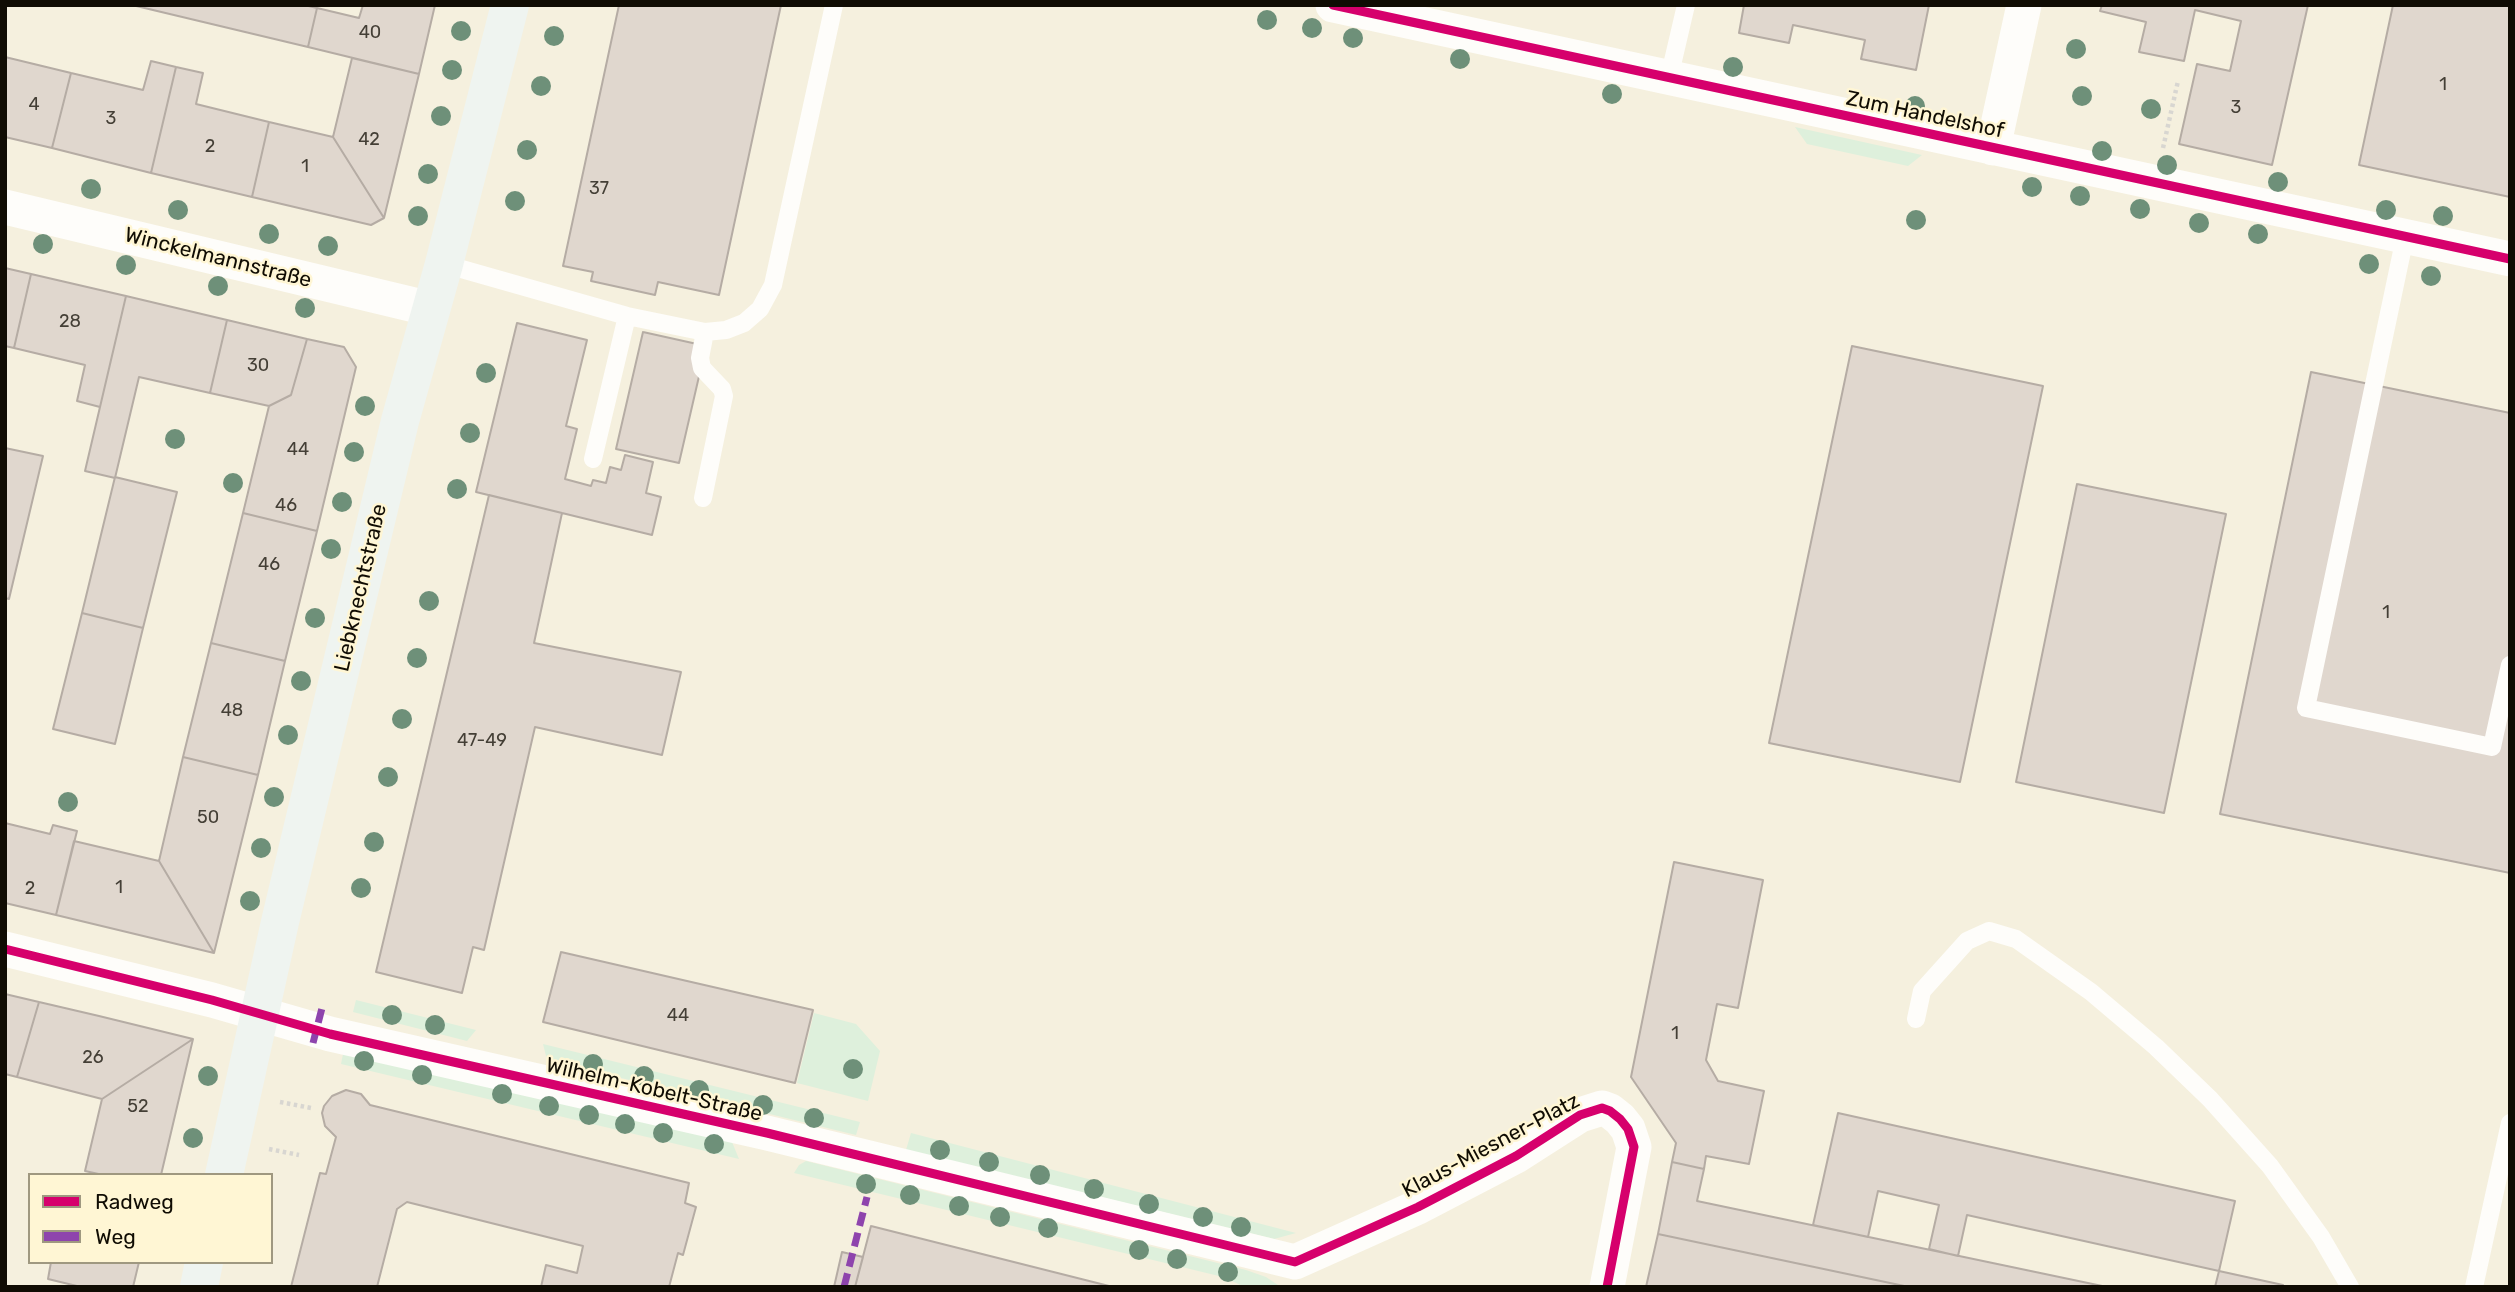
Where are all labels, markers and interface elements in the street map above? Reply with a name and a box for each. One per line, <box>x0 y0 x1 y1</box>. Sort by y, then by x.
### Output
house number: 40 <box>359 22 381 44</box>
house number: 1 <box>2439 74 2447 96</box>
street label: Zum Handelshof <box>1844 86 2006 144</box>
house number: 4 <box>28 94 40 116</box>
house number: 3 <box>2231 97 2241 119</box>
house number: 3 <box>106 108 116 130</box>
house number: 42 <box>358 129 380 151</box>
house number: 2 <box>205 136 215 158</box>
house number: 1 <box>301 156 309 178</box>
house number: 37 <box>589 178 609 200</box>
street label: Winckelmannstraße <box>122 223 314 293</box>
house number: 28 <box>59 311 81 333</box>
house number: 30 <box>247 355 269 377</box>
house number: 44 <box>287 439 309 461</box>
house number: 46 <box>275 495 297 517</box>
street label: Liebknechtstraße <box>329 502 393 674</box>
house number: 46 <box>258 554 280 576</box>
house number: 1 <box>2382 602 2390 624</box>
house number: 48 <box>221 700 243 722</box>
house number: 47-49 <box>457 730 507 752</box>
house number: 50 <box>197 807 219 829</box>
house number: 1 <box>115 877 123 899</box>
house number: 2 <box>25 878 35 900</box>
house number: 44 <box>667 1005 689 1027</box>
house number: 1 <box>1671 1023 1679 1045</box>
house number: 26 <box>82 1047 104 1069</box>
street label: Wilhelm-Kobelt-Straße <box>543 1053 765 1127</box>
street label: Klaus-Miesner-Platz <box>1398 1089 1584 1203</box>
house number: 52 <box>127 1096 149 1118</box>
legend <box>28 1173 273 1264</box>
text: Radweg <box>95 1189 174 1214</box>
text: Weg <box>95 1224 136 1249</box>

